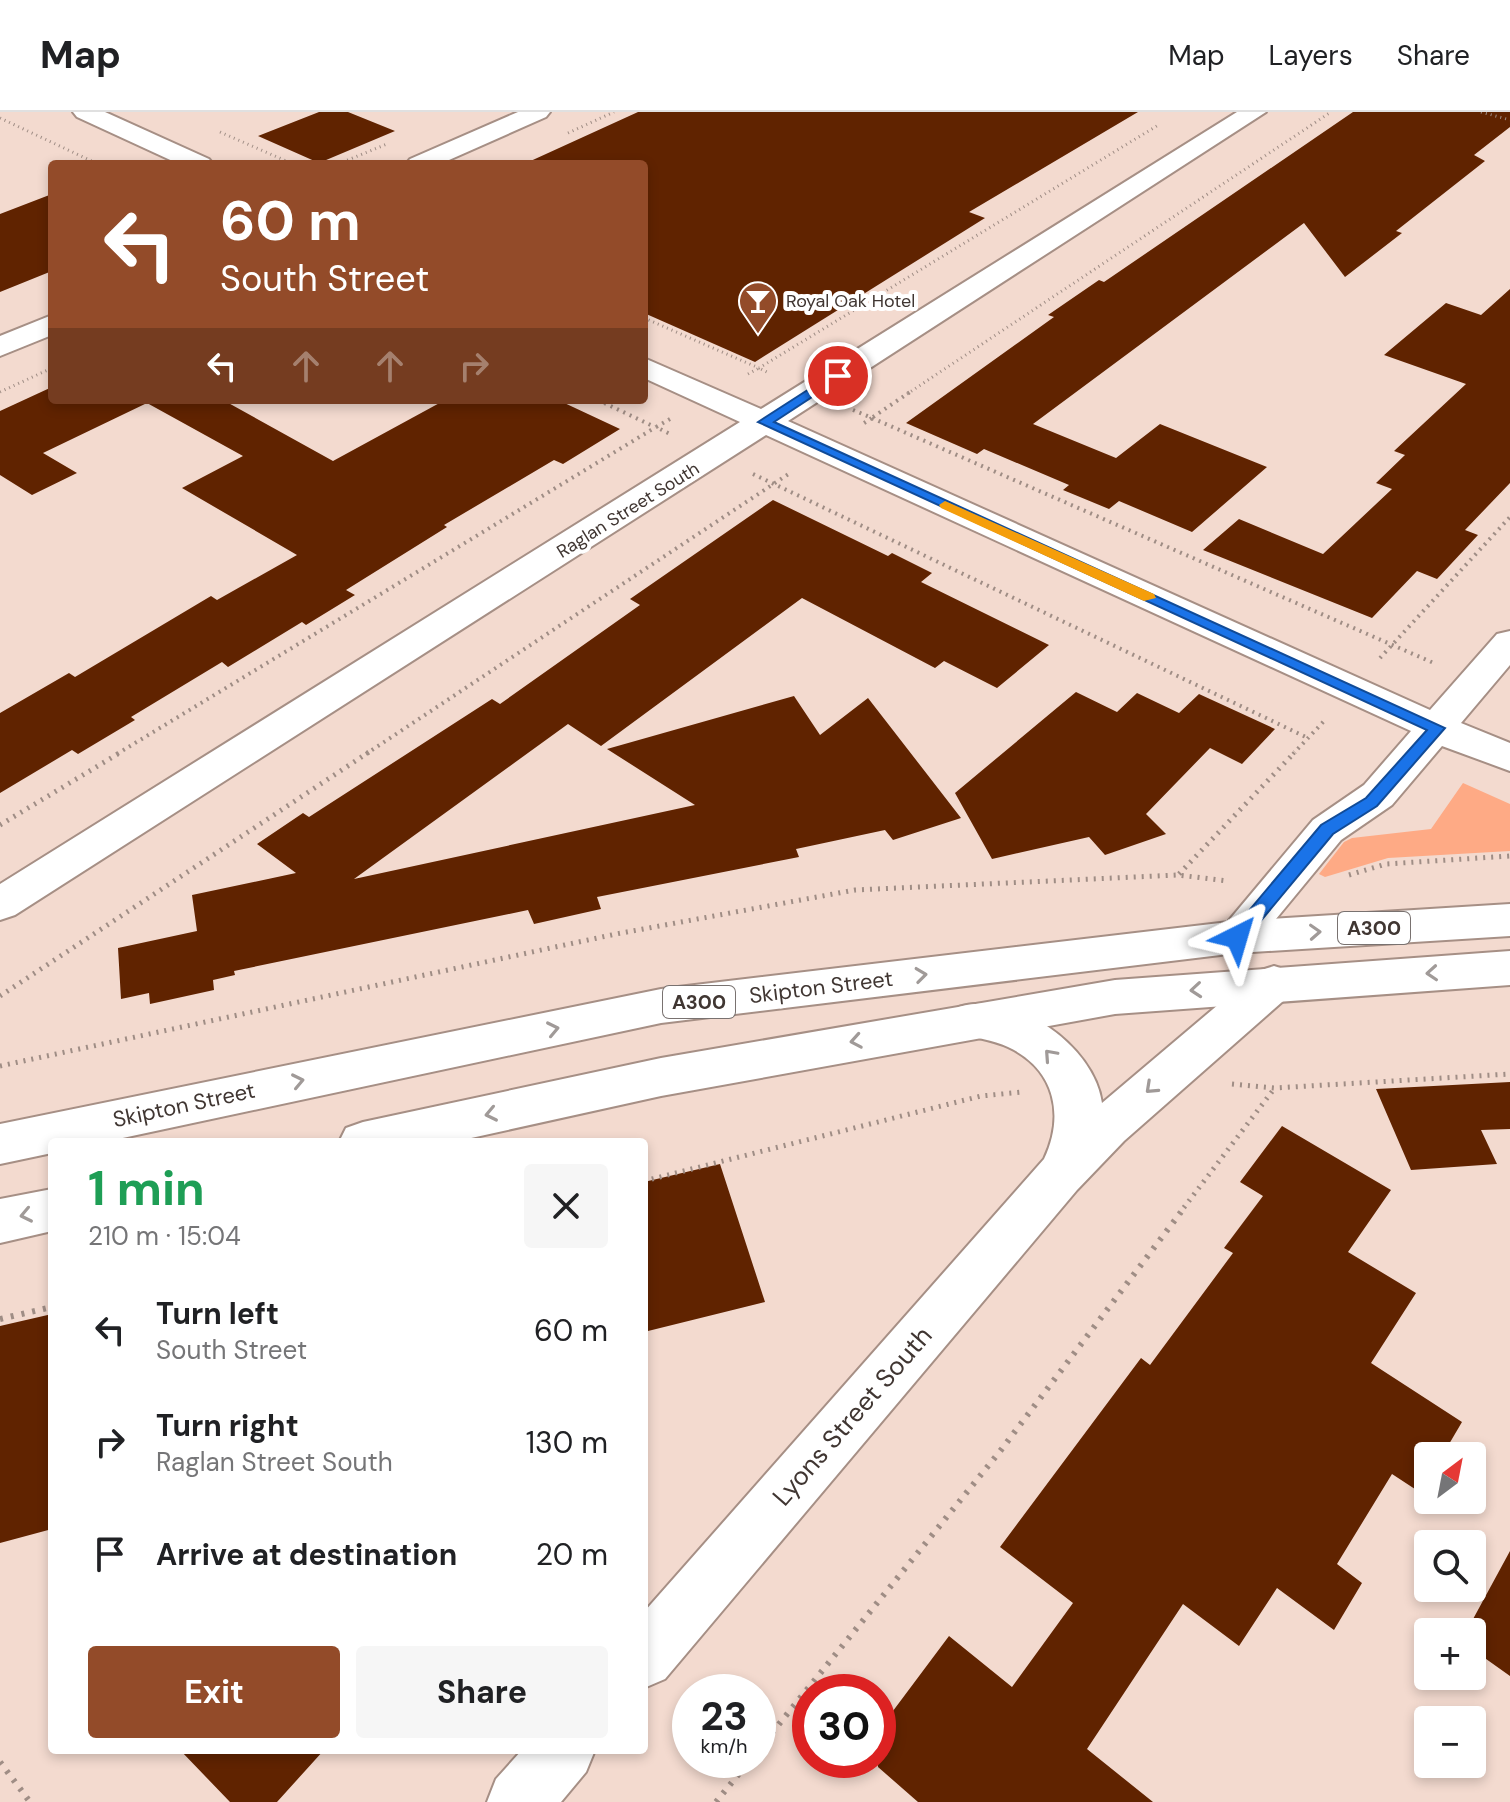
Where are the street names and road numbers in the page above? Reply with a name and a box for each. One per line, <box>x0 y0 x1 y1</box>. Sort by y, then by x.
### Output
street label: Raglan Street South <box>552 456 704 564</box>
road number: A300 <box>1338 912 1410 944</box>
street label: Skipton Street <box>747 964 895 1010</box>
road number: A300 <box>663 986 735 1018</box>
street label: Skipton Street <box>110 1076 258 1134</box>
street label: Lyons Street South <box>765 1319 939 1513</box>

